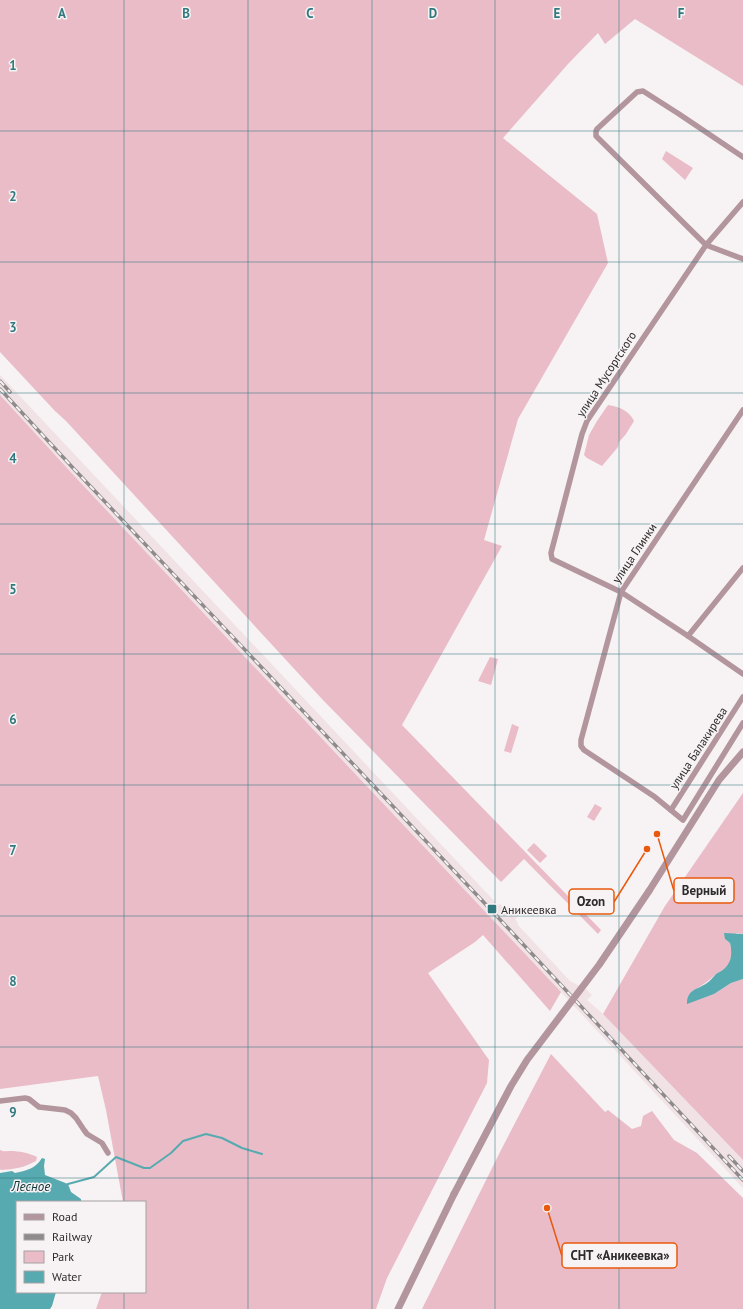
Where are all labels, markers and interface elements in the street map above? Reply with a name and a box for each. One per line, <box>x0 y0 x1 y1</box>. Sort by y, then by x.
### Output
text: A <box>58 5 66 22</box>
text: B <box>182 5 190 22</box>
text: C <box>306 5 314 22</box>
text: D <box>429 5 437 22</box>
text: E <box>554 5 561 22</box>
text: F <box>678 5 685 22</box>
text: 1 <box>9 57 17 74</box>
text: 2 <box>9 188 17 205</box>
text: 3 <box>9 319 17 336</box>
street label: улица Мусоргского <box>573 328 639 420</box>
text: 4 <box>9 450 17 467</box>
street label: улица Глинки <box>608 520 660 586</box>
text: 5 <box>9 581 17 598</box>
street label: улица Балакирева <box>666 704 730 792</box>
text: 6 <box>9 711 17 728</box>
text: 7 <box>9 842 17 859</box>
callout: Верный <box>674 878 734 903</box>
text: Верный <box>682 882 726 899</box>
callout: Ozon <box>569 889 614 914</box>
text: Ozon <box>577 893 605 910</box>
place label: Аникеевка <box>501 902 556 917</box>
marker: Аникеевка <box>486 903 498 915</box>
text: 8 <box>9 973 17 990</box>
text: 9 <box>9 1104 17 1121</box>
water label: Лесное <box>11 1178 50 1195</box>
legend <box>16 1201 146 1293</box>
text: Road <box>52 1209 77 1224</box>
text: Railway <box>52 1229 92 1244</box>
callout: СНТ «Аникеевка» <box>562 1243 677 1268</box>
text: СНТ «Аникеевка» <box>570 1247 670 1264</box>
text: Park <box>52 1249 74 1264</box>
text: Water <box>52 1269 82 1284</box>

